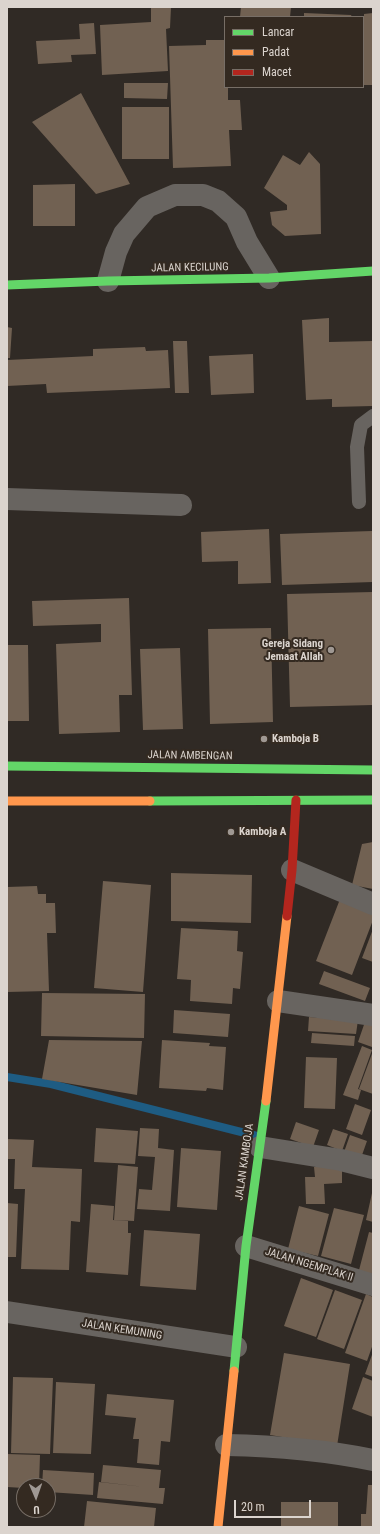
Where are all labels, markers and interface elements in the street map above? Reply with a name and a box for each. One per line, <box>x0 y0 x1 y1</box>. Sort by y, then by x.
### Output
legend <box>224 16 364 88</box>
text: Lancar <box>262 25 294 39</box>
text: Padat <box>262 45 290 59</box>
text: Macet <box>262 65 292 79</box>
street label: JALAN KECILUNG <box>151 261 229 275</box>
place label: Gereja Sidang Jemaat Allah <box>262 637 323 663</box>
marker: Gereja Sidang Jemaat Allah <box>326 645 336 655</box>
place label: Kamboja B <box>272 732 319 746</box>
marker: Kamboja B <box>259 734 269 744</box>
street label: JALAN AMBENGAN <box>147 749 233 763</box>
place label: Kamboja A <box>239 825 286 839</box>
marker: Kamboja A <box>226 827 236 837</box>
street label: JALAN KAMBOJA <box>233 1123 257 1201</box>
street label: JALAN NGEMPLAK II <box>263 1245 355 1285</box>
street label: JALAN KEMUNING <box>81 1317 163 1343</box>
north arrow <box>16 1478 56 1518</box>
scale bar <box>236 1492 313 1518</box>
text: 20 m <box>241 1500 265 1514</box>
text: U <box>33 1503 40 1516</box>

